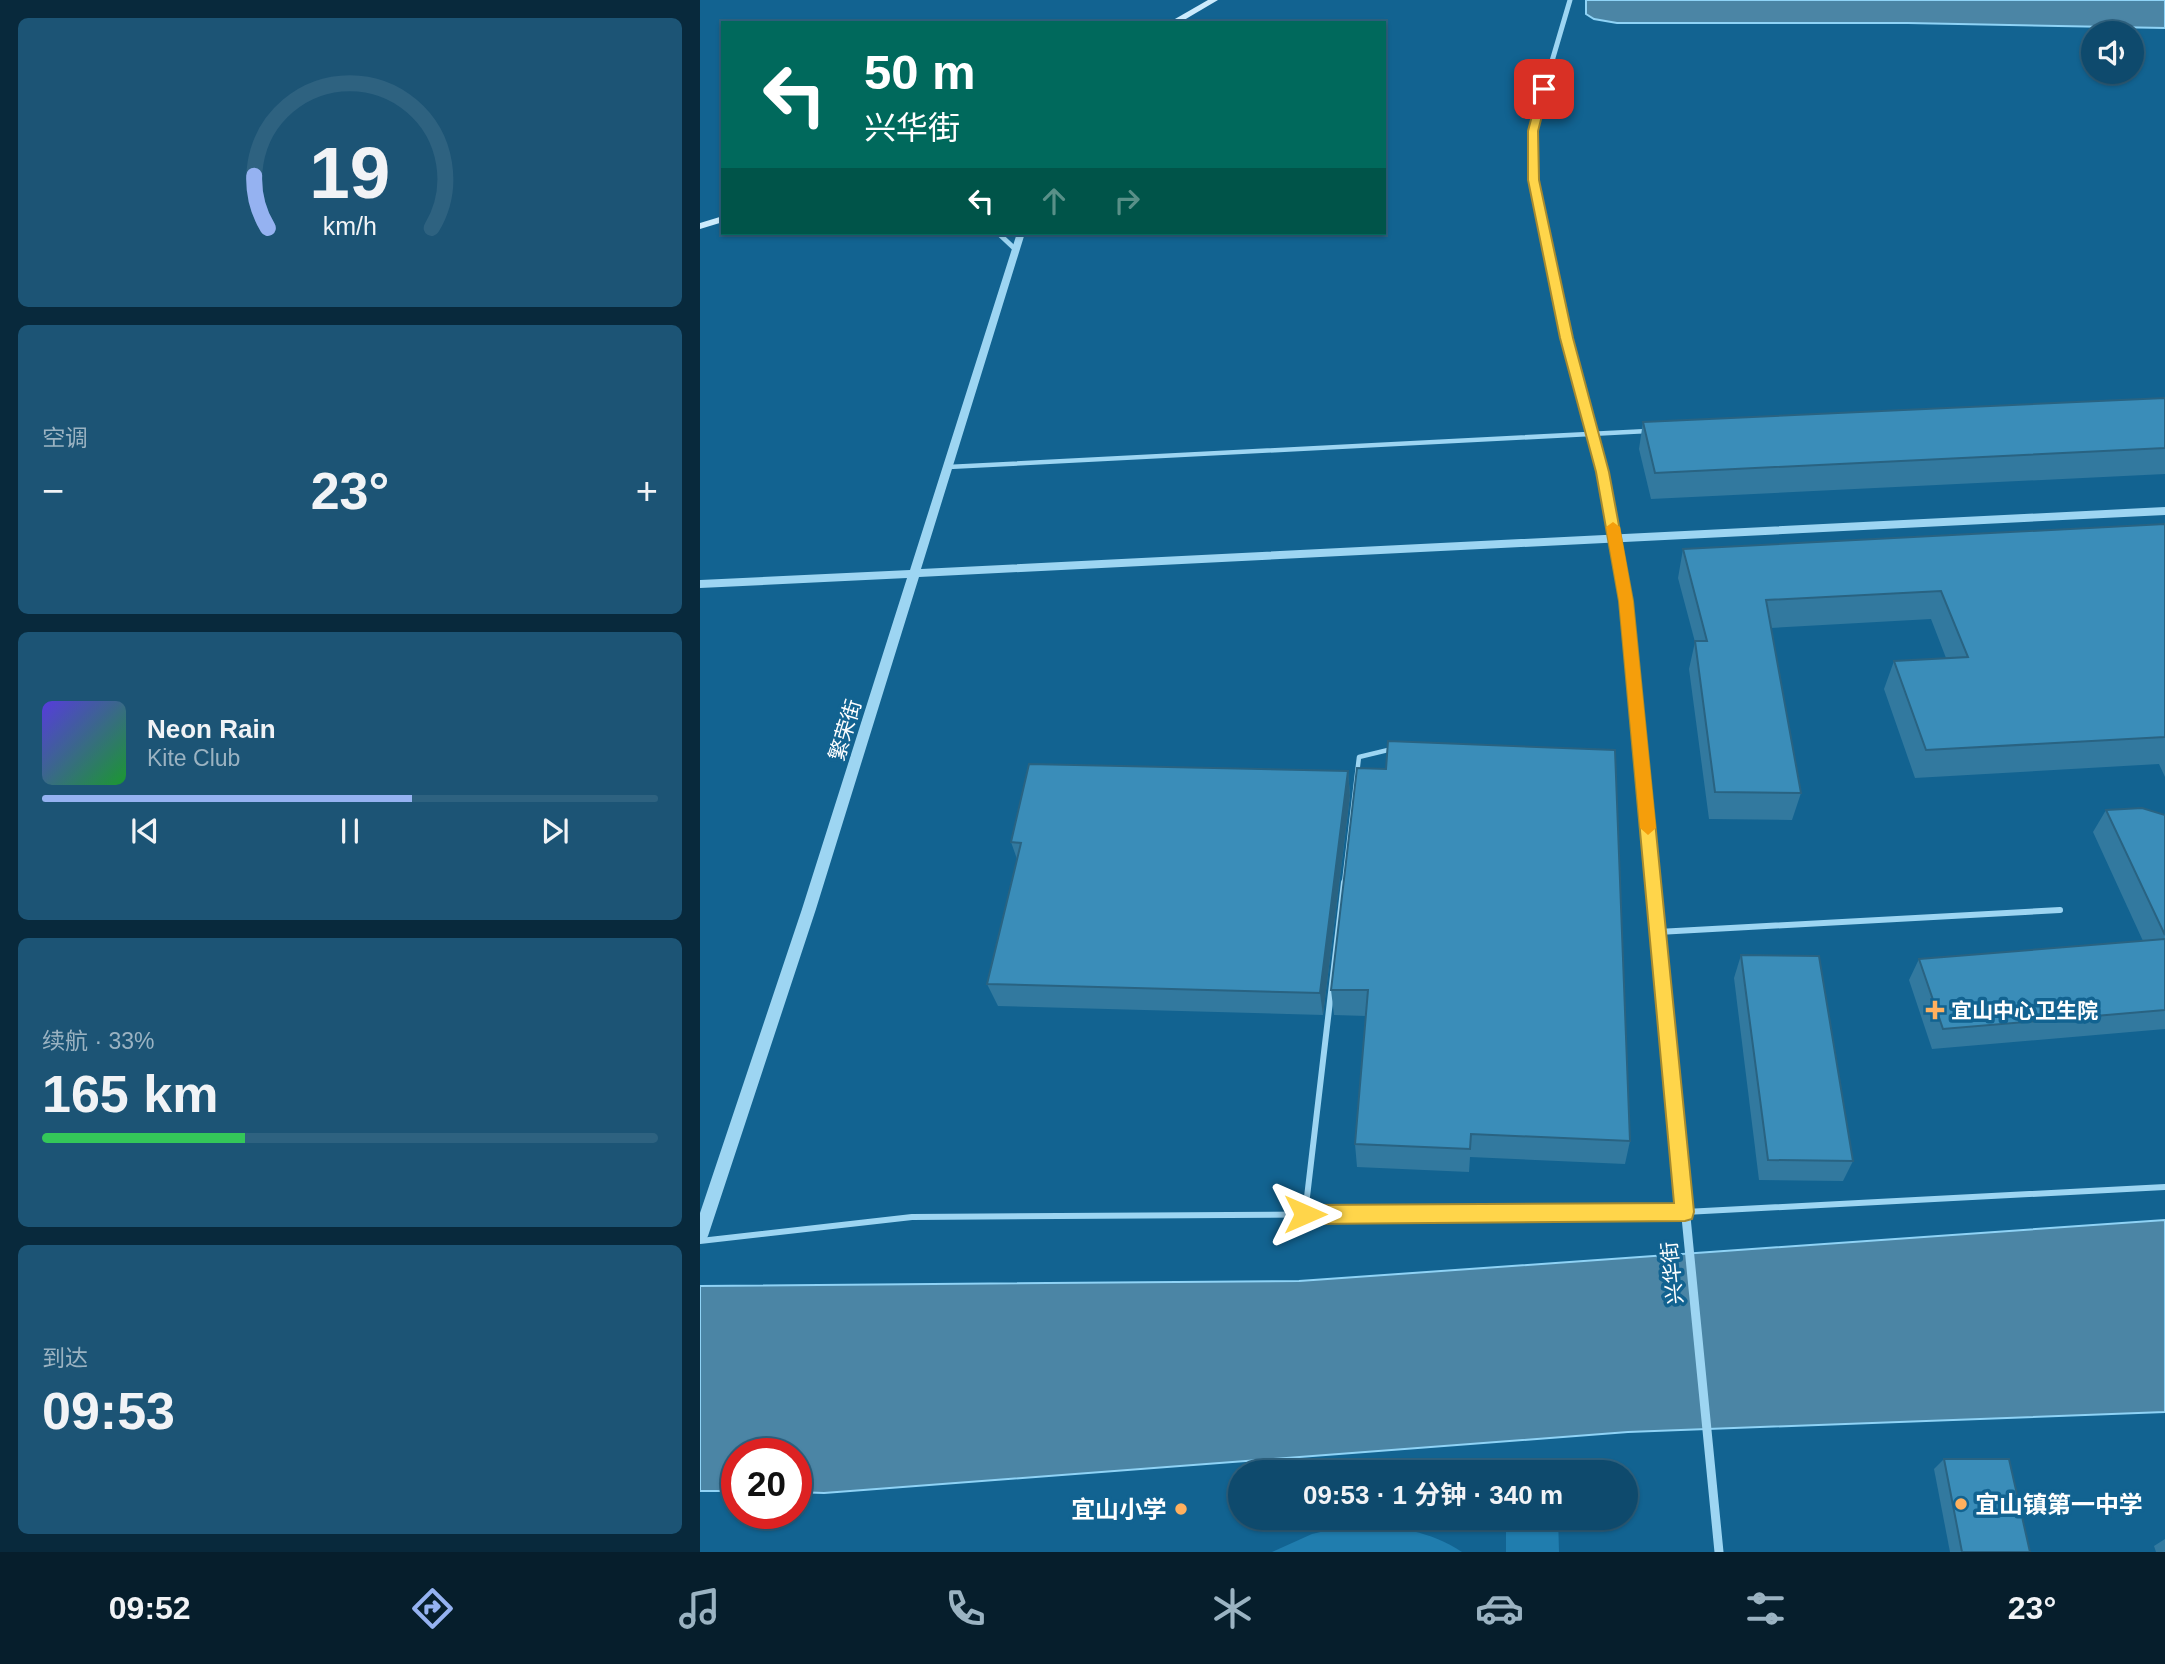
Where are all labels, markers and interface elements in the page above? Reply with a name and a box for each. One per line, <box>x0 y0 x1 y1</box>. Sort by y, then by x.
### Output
map controls <box>2081 21 2144 84</box>
button: sound <box>2081 21 2144 84</box>
text: 50 m <box>864 45 976 99</box>
icon: left <box>749 49 840 140</box>
pin <box>1514 59 1574 119</box>
icon: arrive <box>1525 70 1563 108</box>
text: 兴华街 <box>864 110 960 146</box>
text: 19 <box>310 133 390 214</box>
icon: left <box>962 182 1000 220</box>
icon: ahead <box>1035 182 1073 220</box>
icon: right <box>1108 182 1146 220</box>
text: km/h <box>323 212 377 240</box>
text: 空调 <box>42 425 88 451</box>
text: 23° <box>311 462 389 520</box>
text: − <box>42 470 64 512</box>
text: + <box>636 470 658 512</box>
street label: 繁荣街 <box>825 697 865 763</box>
text: Neon Rain <box>147 714 276 744</box>
text: Kite Club <box>147 745 240 771</box>
icon: previous <box>126 812 164 850</box>
icon: pause <box>331 812 369 850</box>
icon: next <box>536 812 574 850</box>
place label: 宜山中心卫生院 <box>1951 999 2098 1022</box>
marker: 宜山中心卫生院 <box>1925 1000 1945 1020</box>
text: 续航 · 33% <box>42 1028 154 1054</box>
text: 165 km <box>42 1065 218 1123</box>
position arrow <box>1268 1177 1342 1251</box>
street label: 兴华街 <box>1657 1240 1687 1306</box>
text: 到达 <box>42 1345 88 1371</box>
text: 09:53 <box>42 1382 175 1440</box>
speed limit sign: 20 <box>721 1438 812 1529</box>
text: 09:53 · 1 分钟 · 340 m <box>1303 1480 1563 1510</box>
place label: 宜山镇第一中学 <box>1975 1491 2143 1518</box>
place label: 宜山小学 <box>1071 1496 1167 1523</box>
marker: 宜山镇第一中学 <box>1953 1496 1969 1512</box>
marker: 宜山小学 <box>1173 1501 1189 1517</box>
icon: directions <box>408 1584 457 1633</box>
icon: music <box>675 1584 724 1633</box>
icon: phone <box>941 1584 990 1633</box>
icon: climate <box>1208 1584 1257 1633</box>
icon: car <box>1475 1584 1524 1633</box>
icon: filters <box>1741 1584 1790 1633</box>
text: 09:52 <box>109 1590 191 1626</box>
text: 23° <box>2008 1590 2056 1626</box>

